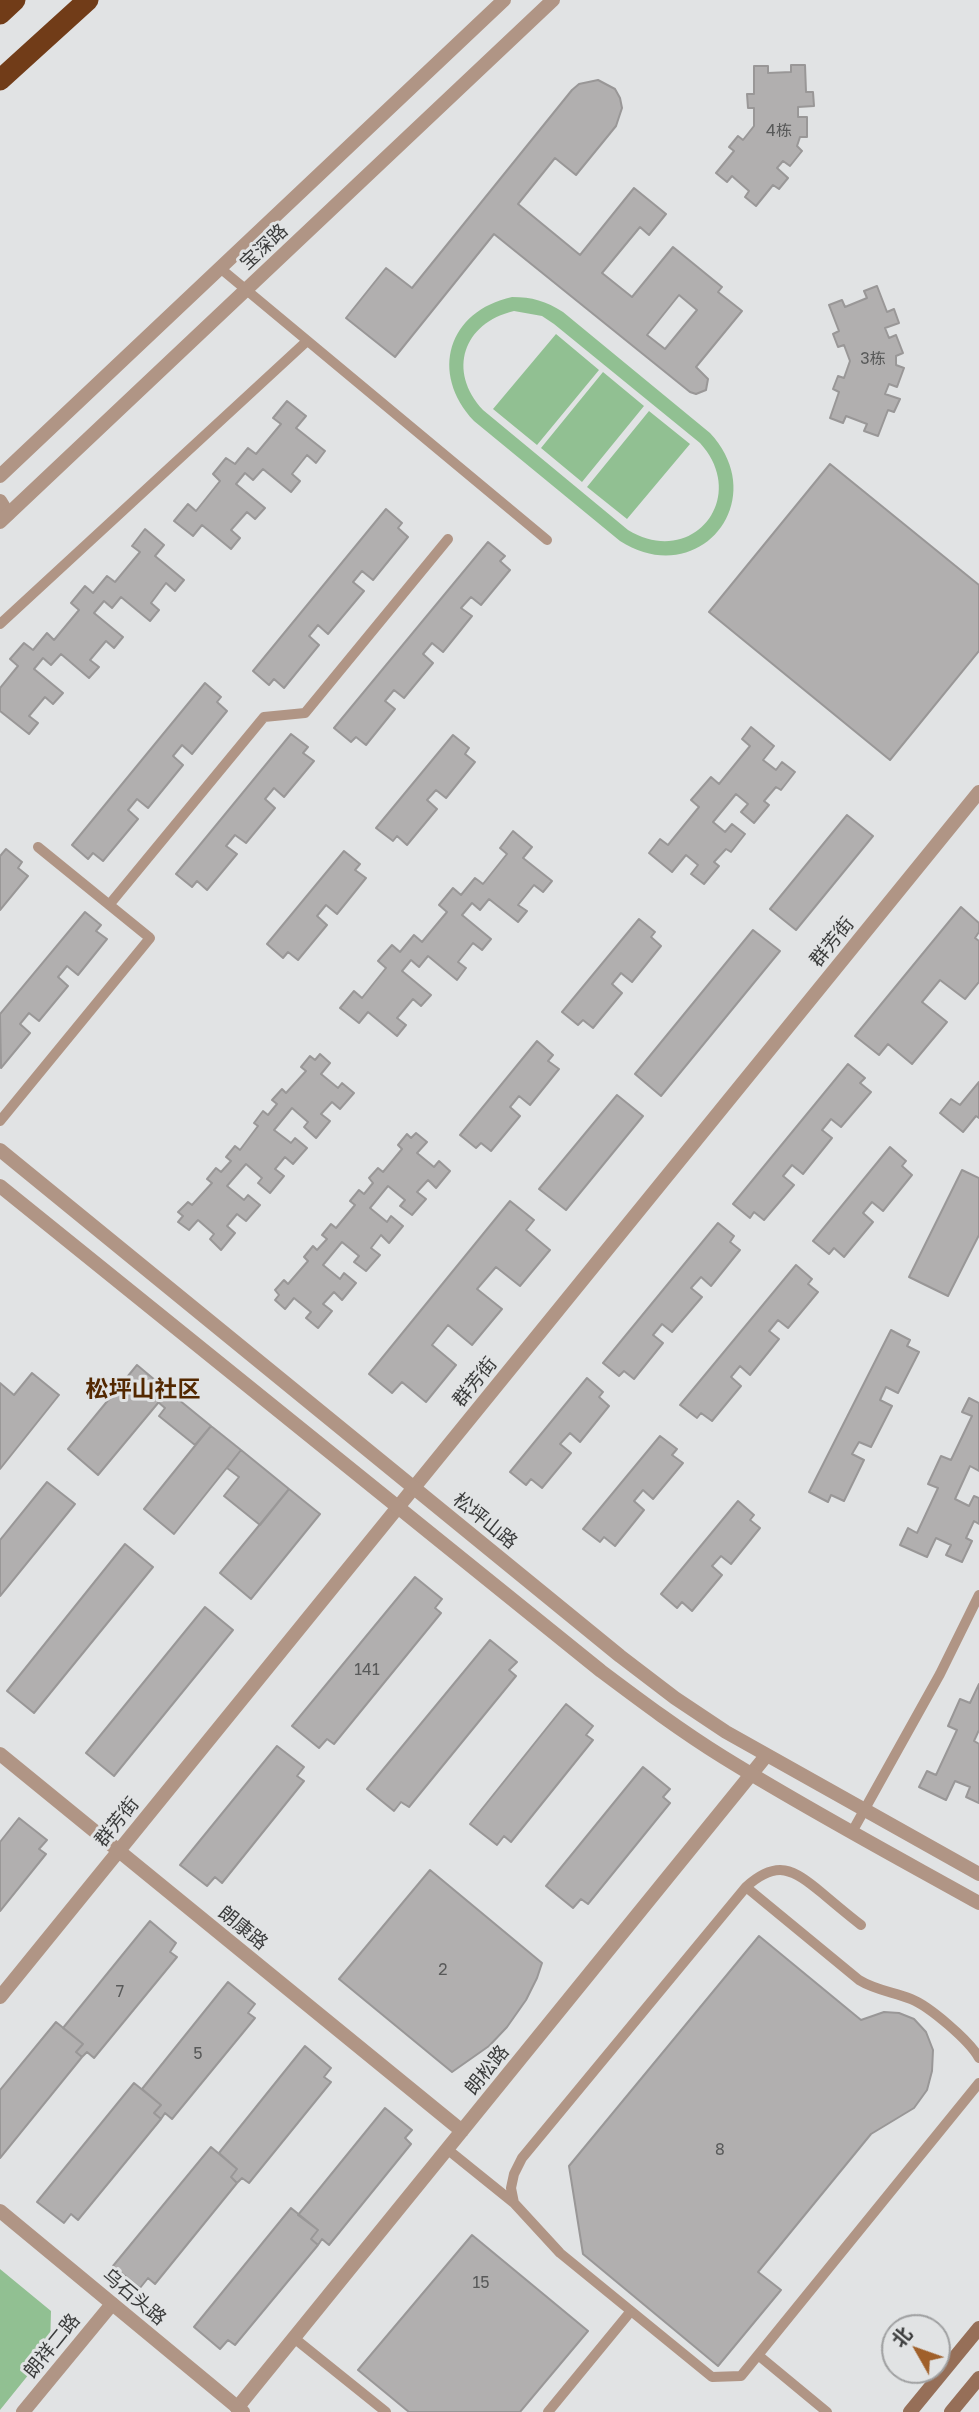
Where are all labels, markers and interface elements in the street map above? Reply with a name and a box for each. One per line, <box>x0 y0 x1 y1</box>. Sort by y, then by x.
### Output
house number: 4栋 <box>766 121 792 141</box>
street label: 宝深路 <box>235 219 293 275</box>
house number: 3栋 <box>860 349 886 369</box>
street label: 群芳街 <box>805 913 859 971</box>
street label: 群芳街 <box>448 1353 502 1411</box>
district label: 松坪山社区 <box>86 1376 200 1404</box>
street label: 松坪山路 <box>448 1488 522 1554</box>
house number: 141 <box>354 1660 380 1680</box>
street label: 群芳街 <box>90 1793 144 1851</box>
street label: 朗康路 <box>214 1901 272 1955</box>
house number: 2 <box>438 1960 448 1980</box>
house number: 7 <box>116 1982 124 2002</box>
street label: 朗松路 <box>460 2041 514 2099</box>
house number: 5 <box>193 2044 203 2064</box>
house number: 8 <box>715 2140 725 2160</box>
street label: 乌石头路 <box>98 2264 170 2330</box>
house number: 15 <box>472 2273 490 2293</box>
street label: 朗祥二路 <box>19 2309 85 2383</box>
north arrow <box>881 2314 951 2384</box>
text: 北 <box>886 2322 916 2351</box>

